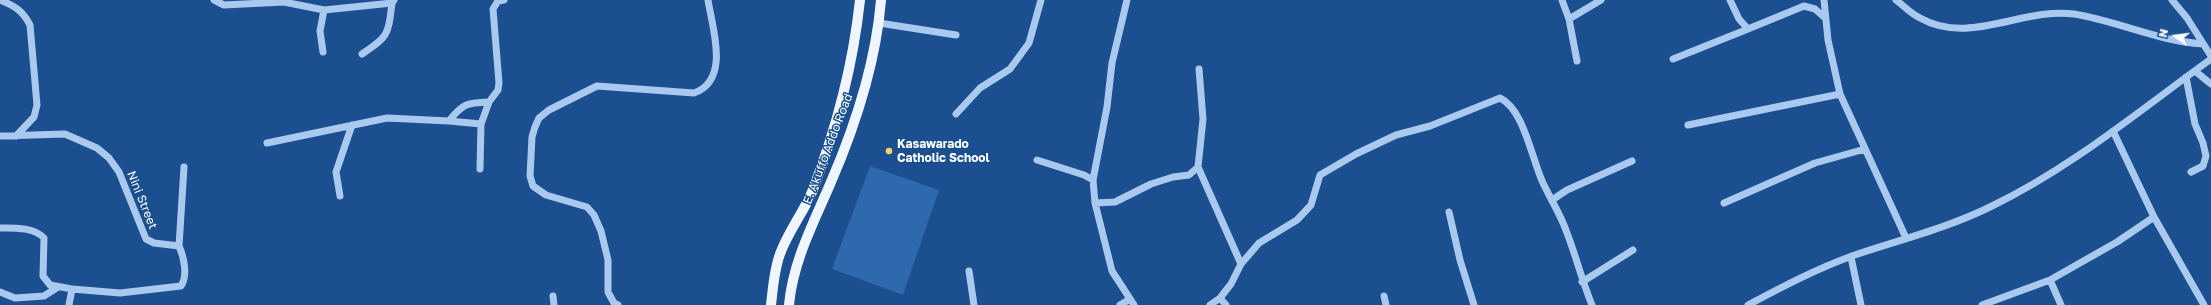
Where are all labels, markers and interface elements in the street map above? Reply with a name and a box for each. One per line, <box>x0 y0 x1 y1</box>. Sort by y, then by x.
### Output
north arrow <box>2155 16 2195 56</box>
text: N <box>2156 27 2170 39</box>
street label: E. Akuffo Addo Road <box>800 92 856 206</box>
place label: Kasawarado Catholic School <box>897 137 990 165</box>
marker: Kasawarado Catholic School <box>884 146 894 156</box>
street label: Nini Street <box>124 169 160 231</box>

